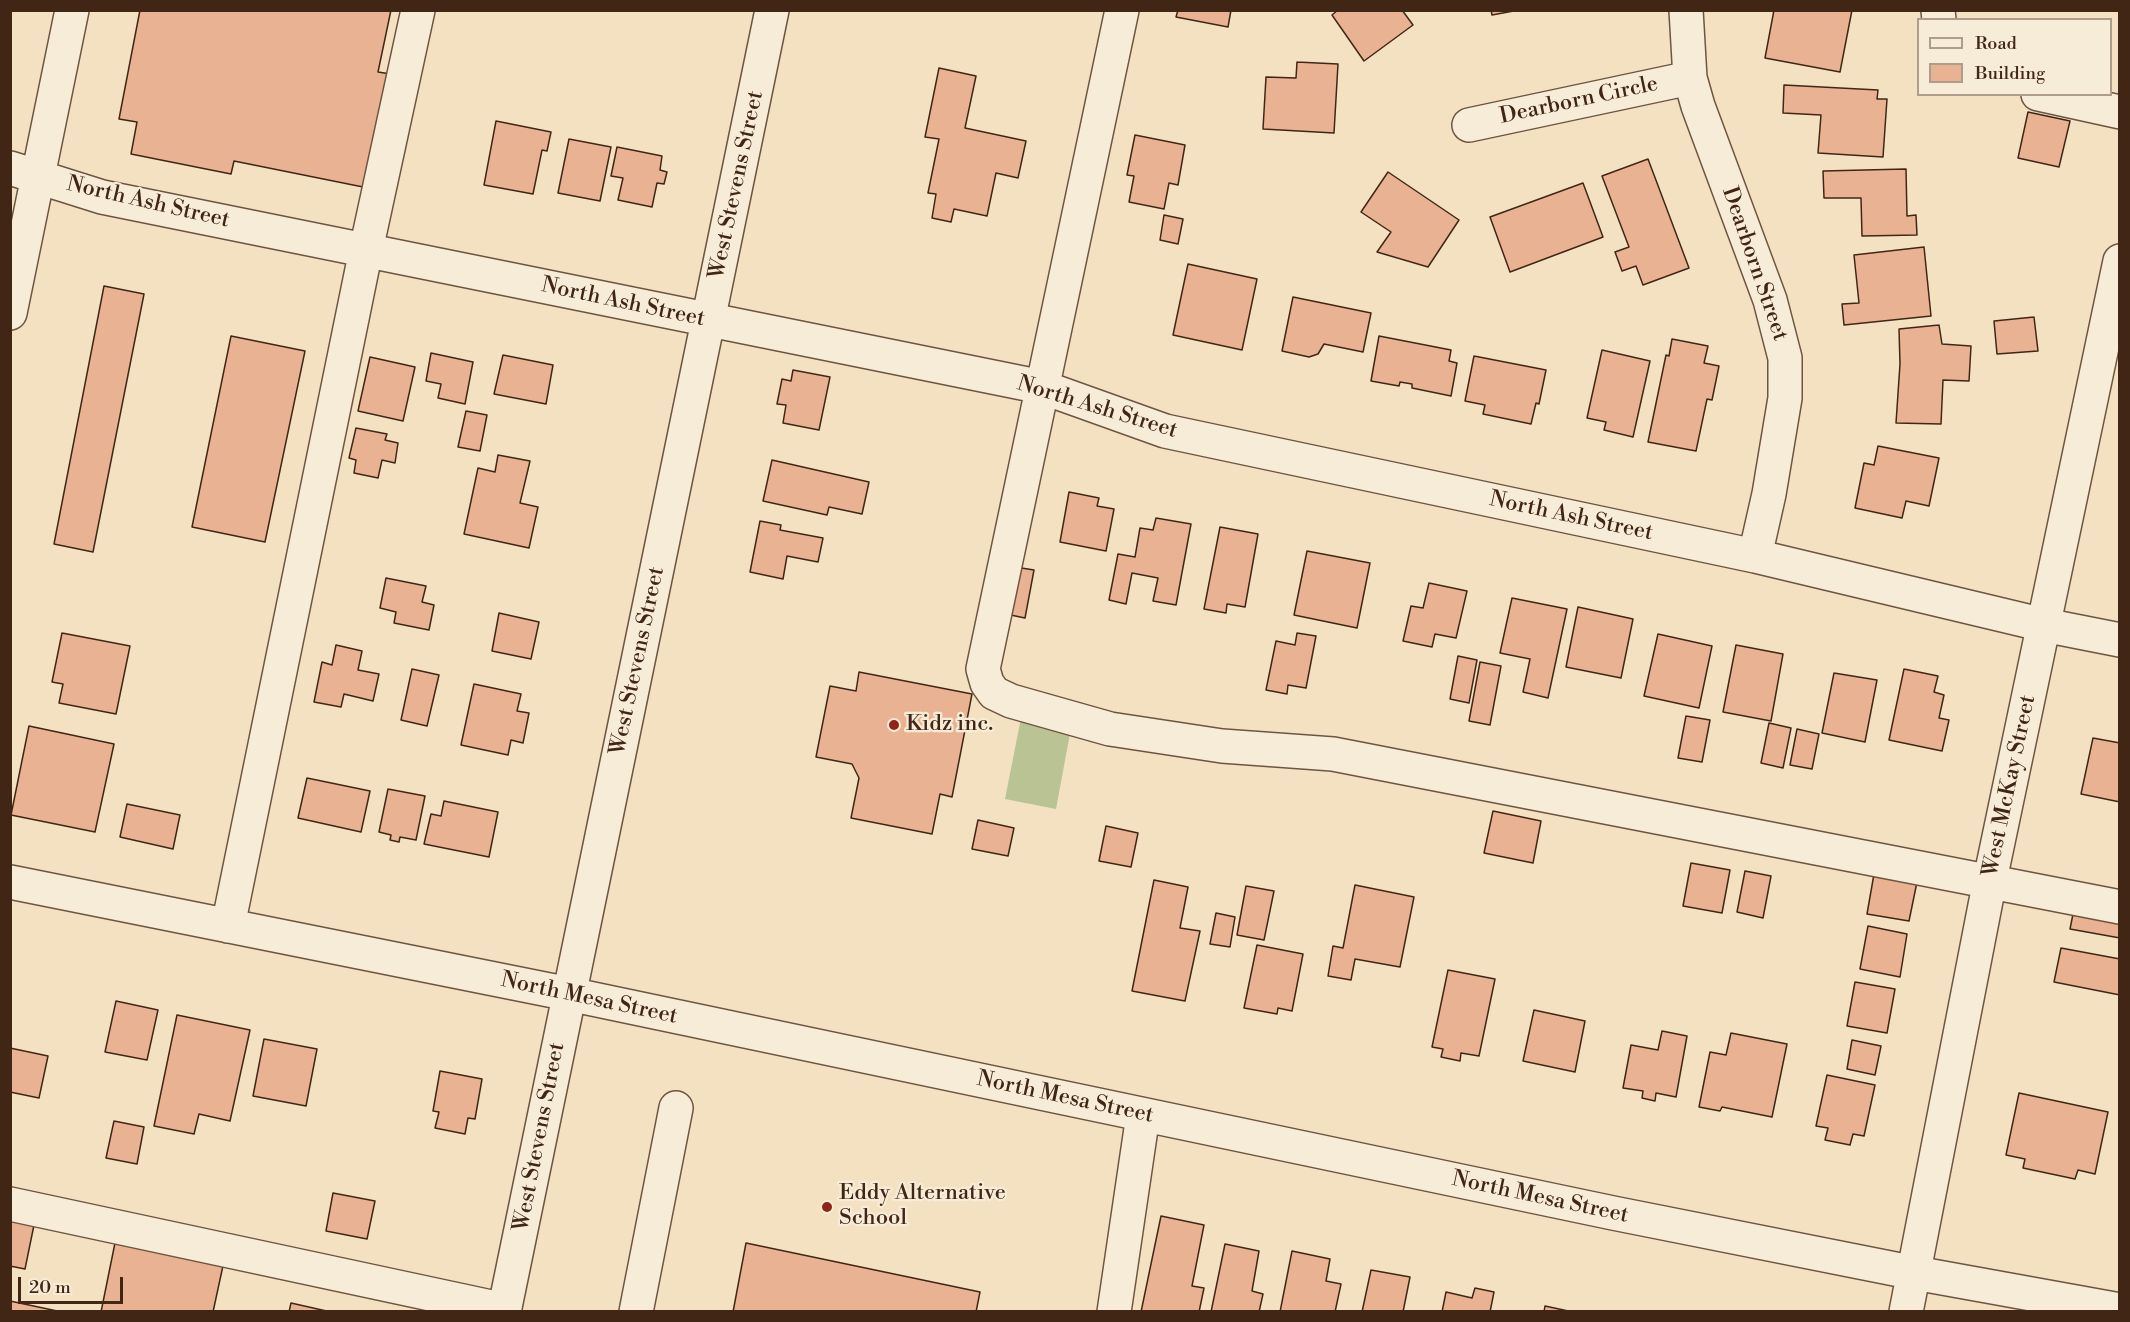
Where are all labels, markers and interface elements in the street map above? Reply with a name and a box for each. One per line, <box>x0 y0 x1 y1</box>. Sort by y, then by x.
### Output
legend <box>1917 18 2112 96</box>
text: Road <box>1975 32 2017 55</box>
text: Building <box>1975 62 2045 85</box>
street label: Dearborn Circle <box>1497 71 1661 131</box>
street label: West Stevens Street <box>704 88 770 282</box>
street label: North Ash Street <box>64 171 232 235</box>
street label: Dearborn Street <box>1715 184 1793 344</box>
street label: North Ash Street <box>539 273 707 333</box>
street label: North Ash Street <box>1014 371 1180 445</box>
street label: North Ash Street <box>1487 487 1655 547</box>
street label: West Stevens Street <box>605 564 671 758</box>
street label: West McKay Street <box>1978 693 2042 879</box>
place label: Kidz inc. <box>906 712 993 738</box>
marker: Kidz inc. <box>887 718 901 732</box>
street label: North Mesa Street <box>498 967 680 1031</box>
street label: West Stevens Street <box>509 1040 571 1234</box>
street label: North Mesa Street <box>974 1066 1156 1130</box>
street label: North Mesa Street <box>1449 1166 1631 1230</box>
place label: Eddy Alternative School <box>839 1181 1006 1232</box>
marker: Eddy Alternative School <box>820 1200 834 1214</box>
scale bar <box>21 1265 126 1303</box>
text: 20 m <box>29 1276 71 1299</box>

